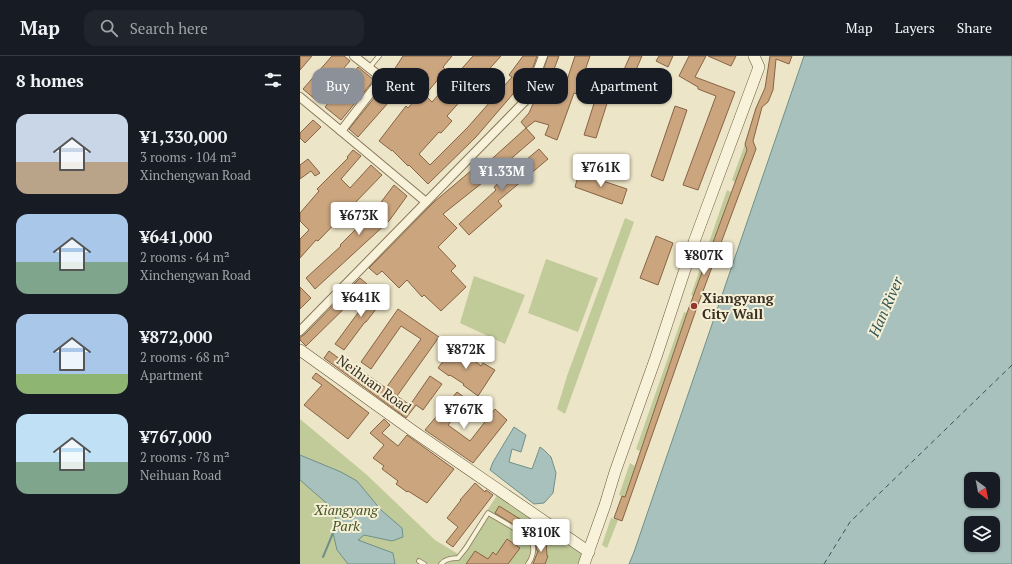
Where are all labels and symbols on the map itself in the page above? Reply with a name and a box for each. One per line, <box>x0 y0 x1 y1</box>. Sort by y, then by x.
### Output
pin: ¥761K <box>573 154 629 188</box>
pin: ¥1.33M <box>469 158 535 192</box>
pin: ¥673K <box>331 202 387 236</box>
pin: ¥807K <box>676 242 732 276</box>
water label: Han River <box>863 272 908 341</box>
pin: ¥641K <box>333 284 389 318</box>
place label: Xiangyang City Wall <box>702 288 775 323</box>
marker: Xiangyang City Wall <box>689 301 699 311</box>
pin: ¥872K <box>438 336 494 370</box>
street label: Neihuan Road <box>333 350 416 417</box>
pin: ¥767K <box>436 396 492 430</box>
north arrow <box>964 472 1000 508</box>
park label: Xiangyang Park <box>313 500 379 535</box>
pin: ¥810K <box>513 519 569 553</box>

